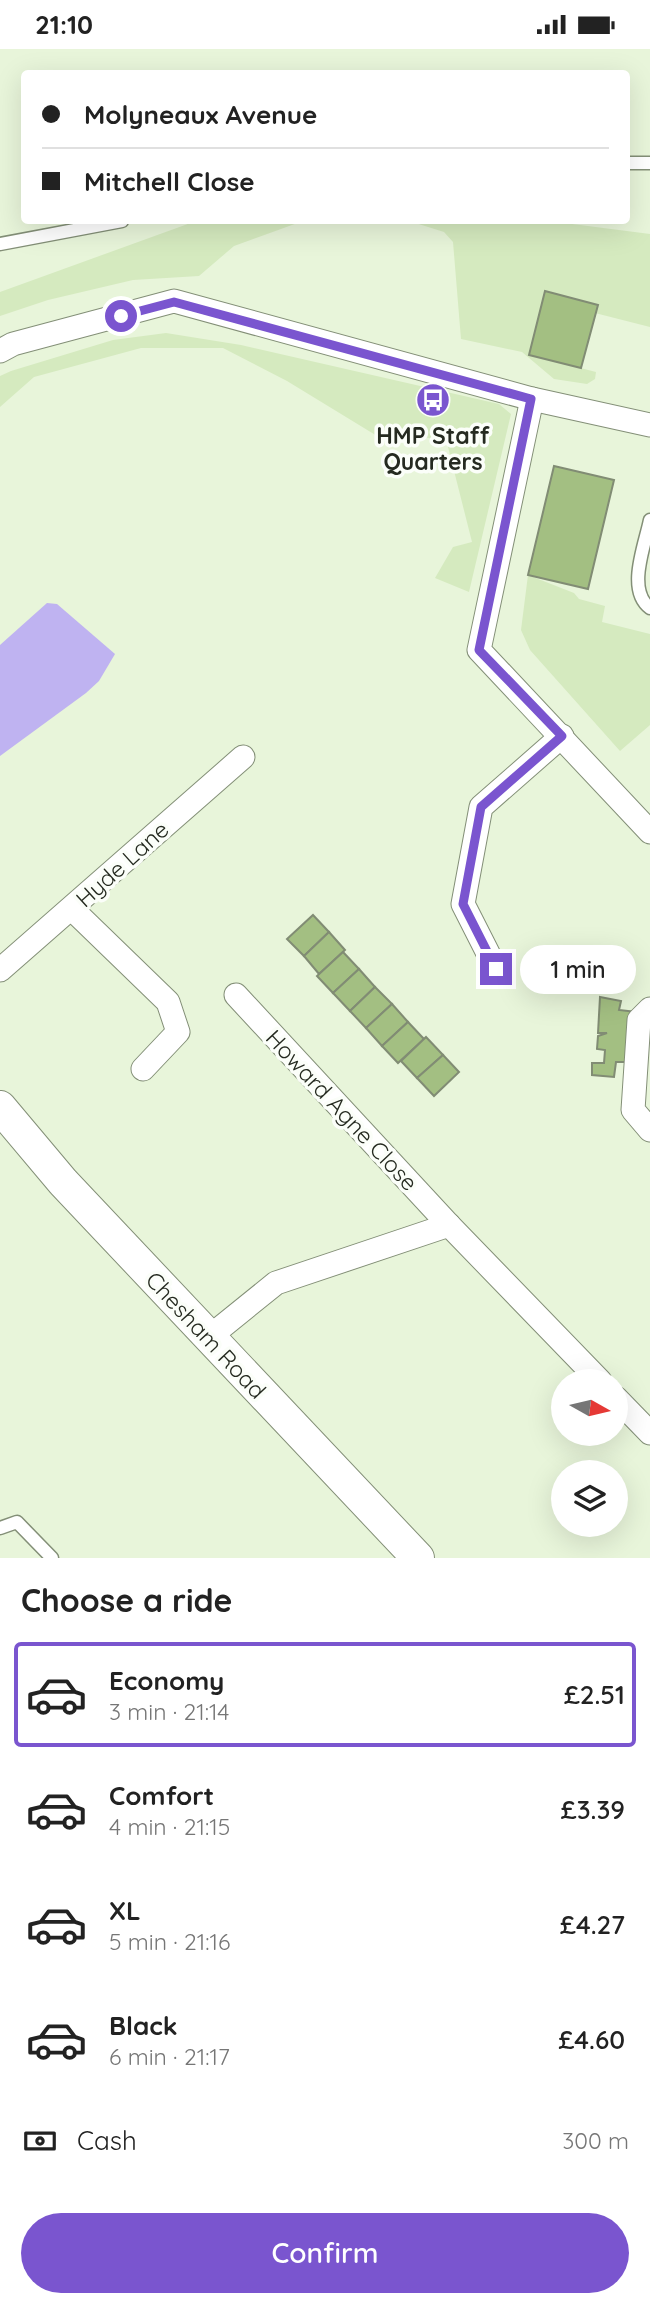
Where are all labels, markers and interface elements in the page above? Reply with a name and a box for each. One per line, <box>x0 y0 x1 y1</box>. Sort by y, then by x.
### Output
text: 21:10 <box>35 8 93 41</box>
text: Molyneaux Avenue <box>84 98 317 131</box>
text: Mitchell Close <box>84 165 255 198</box>
route start <box>105 300 137 332</box>
bus stop icon: HMP Staff Quarters <box>414 381 452 419</box>
place label: HMP Staff Quarters <box>376 421 490 476</box>
street label: Hyde Lane <box>69 815 175 913</box>
callout: 1 min <box>520 944 636 993</box>
route end <box>480 953 512 985</box>
text: 1 min <box>550 955 606 984</box>
street label: Howard Agne Close <box>260 1023 424 1197</box>
street label: Chesham Road <box>140 1265 272 1405</box>
north arrow <box>551 1369 628 1445</box>
map controls <box>551 1369 628 1537</box>
button: layers <box>551 1460 628 1537</box>
text: Choose a ride <box>21 1580 233 1620</box>
icon: car <box>25 1663 88 1726</box>
text: Economy <box>109 1664 224 1697</box>
text: £2.51 <box>564 1678 625 1711</box>
text: 3 min · 21:14 <box>109 1697 229 1726</box>
icon: car <box>25 1778 88 1841</box>
text: Comfort <box>109 1779 214 1812</box>
text: £3.39 <box>561 1793 625 1826</box>
text: 4 min · 21:15 <box>109 1812 230 1841</box>
icon: car <box>25 1893 88 1956</box>
text: XL <box>109 1894 141 1927</box>
text: £4.27 <box>560 1908 625 1941</box>
text: 5 min · 21:16 <box>109 1927 231 1956</box>
icon: car <box>25 2008 88 2071</box>
text: Black <box>109 2009 178 2042</box>
text: £4.60 <box>558 2023 625 2056</box>
text: 6 min · 21:17 <box>109 2042 230 2071</box>
icon: cash <box>21 2122 59 2160</box>
text: Cash <box>77 2124 137 2157</box>
text: 300 m <box>562 2126 629 2155</box>
button: Confirm <box>21 2213 629 2293</box>

